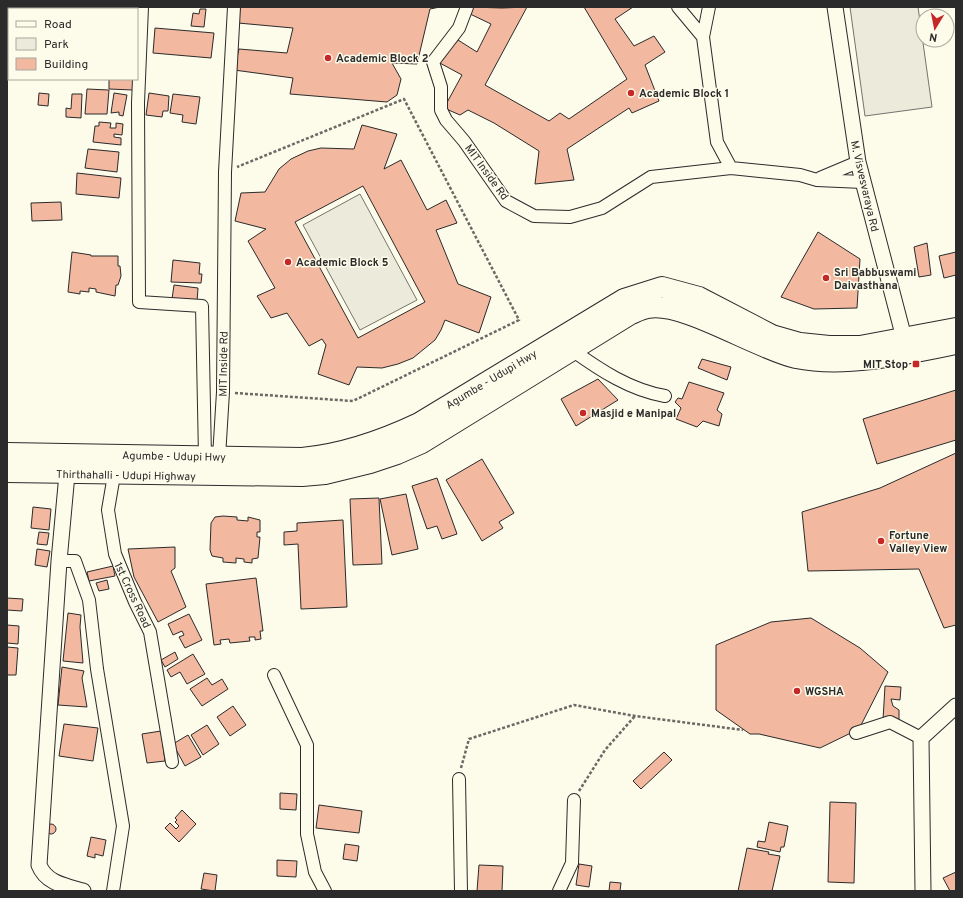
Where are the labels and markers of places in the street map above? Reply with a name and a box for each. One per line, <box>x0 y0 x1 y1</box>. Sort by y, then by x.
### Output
place label: Academic Block 2 <box>336 52 429 66</box>
marker: Academic Block 2 <box>323 53 333 63</box>
place label: Academic Block 1 <box>639 87 729 101</box>
marker: Academic Block 1 <box>626 88 636 98</box>
place label: Academic Block 5 <box>296 256 389 270</box>
marker: Academic Block 5 <box>283 257 293 267</box>
place label: Sri Babbuswami Daivasthana <box>834 266 916 293</box>
marker: Sri Babbuswami Daivasthana <box>821 273 831 283</box>
place label: MIT Stop <box>863 358 908 372</box>
marker: MIT Stop <box>911 359 921 369</box>
place label: Masjid e Manipal <box>591 407 676 421</box>
marker: Masjid e Manipal <box>578 408 588 418</box>
place label: Fortune Valley View <box>889 529 948 556</box>
marker: Fortune Valley View <box>876 536 886 546</box>
place label: WGSHA <box>805 685 844 699</box>
marker: WGSHA <box>792 686 802 696</box>

